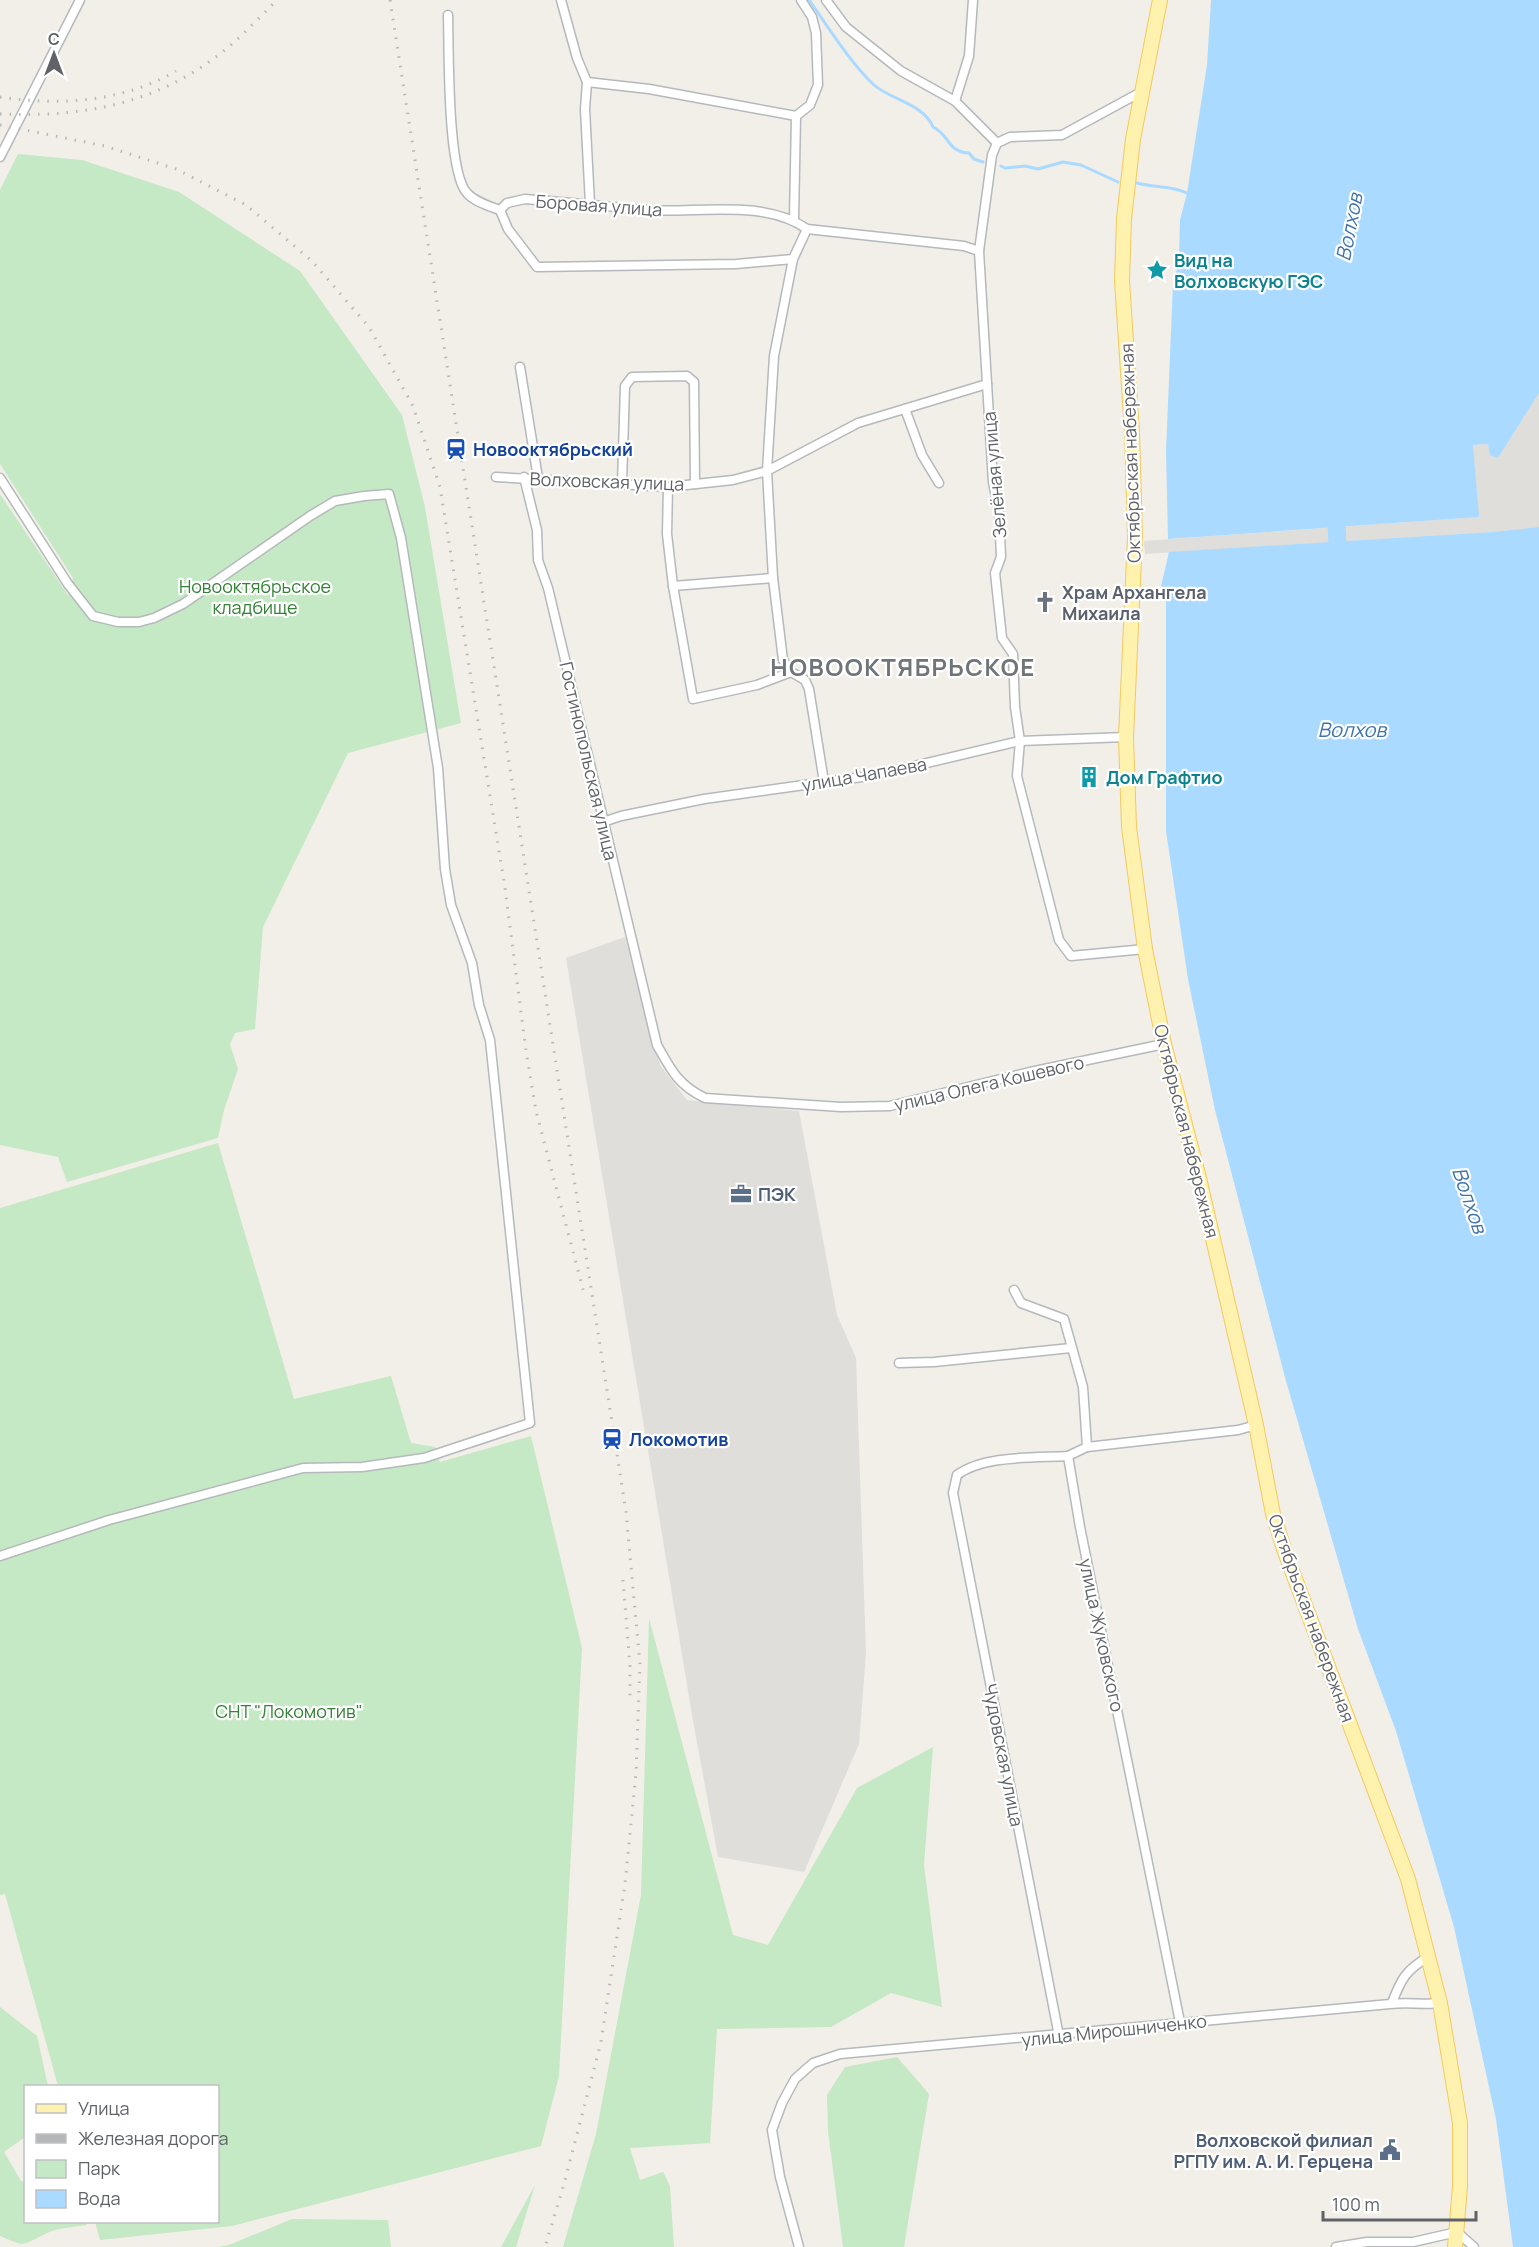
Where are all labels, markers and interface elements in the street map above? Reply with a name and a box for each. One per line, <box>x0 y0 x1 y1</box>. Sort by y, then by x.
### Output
north arrow <box>24 24 84 84</box>
text: С <box>48 28 60 50</box>
street label: Боровая улица <box>535 189 663 221</box>
water label: Волхов <box>1329 190 1369 263</box>
place label: Вид на Волховскую ГЭС <box>1174 248 1323 293</box>
place icon: Вид на Волховскую ГЭС <box>1145 258 1169 282</box>
street label: Октябрьская набережная <box>1114 343 1146 563</box>
street label: Зелёная улица <box>977 411 1011 539</box>
station icon: Новооктябрьский <box>444 437 468 461</box>
place label: Новооктябрьский <box>473 437 633 461</box>
street label: Волховская улица <box>529 466 685 496</box>
park label: Новооктябрьское кладбище <box>179 574 331 619</box>
place label: Храм Архангела Михаила <box>1062 580 1207 625</box>
church icon: Храм Архангела Михаила <box>1033 590 1057 614</box>
district label: НОВООКТЯБРЬСКОЕ <box>770 650 1036 683</box>
street label: Гостинопольская улица <box>554 659 624 863</box>
water label: Волхов <box>1318 716 1387 743</box>
street label: улица Чапаева <box>800 751 928 797</box>
building icon: Дом Графтио <box>1077 765 1101 789</box>
place label: Дом Графтио <box>1106 765 1223 789</box>
street label: Октябрьская набережная <box>1149 1022 1225 1240</box>
street label: улица Олега Кошевого <box>892 1050 1086 1116</box>
water label: Волхов <box>1446 1163 1494 1238</box>
office icon: ПЭК <box>729 1182 753 1206</box>
place label: ПЭК <box>758 1182 796 1206</box>
station icon: Локомотив <box>600 1427 624 1451</box>
place label: Локомотив <box>629 1427 728 1451</box>
street label: Октябрьская набережная <box>1263 1511 1361 1725</box>
street label: улица Жуковского <box>1074 1556 1130 1714</box>
street label: Чудовская улица <box>978 1681 1030 1829</box>
park label: СНТ "Локомотив" <box>215 1699 363 1723</box>
street label: улица Мирошниченко <box>1020 2008 1208 2052</box>
legend <box>24 2085 219 2223</box>
text: Улица <box>78 2096 130 2120</box>
text: Железная дорога <box>78 2126 229 2150</box>
place label: Волховской филиал РГПУ им. А. И. Герцена <box>1174 2128 1373 2173</box>
public building icon: Волховской филиал РГПУ им. А. И. Герцена <box>1378 2138 1402 2162</box>
text: Парк <box>78 2156 121 2180</box>
scale bar <box>1323 2184 1476 2222</box>
text: Вода <box>78 2186 120 2210</box>
text: 100 m <box>1332 2192 1380 2216</box>

